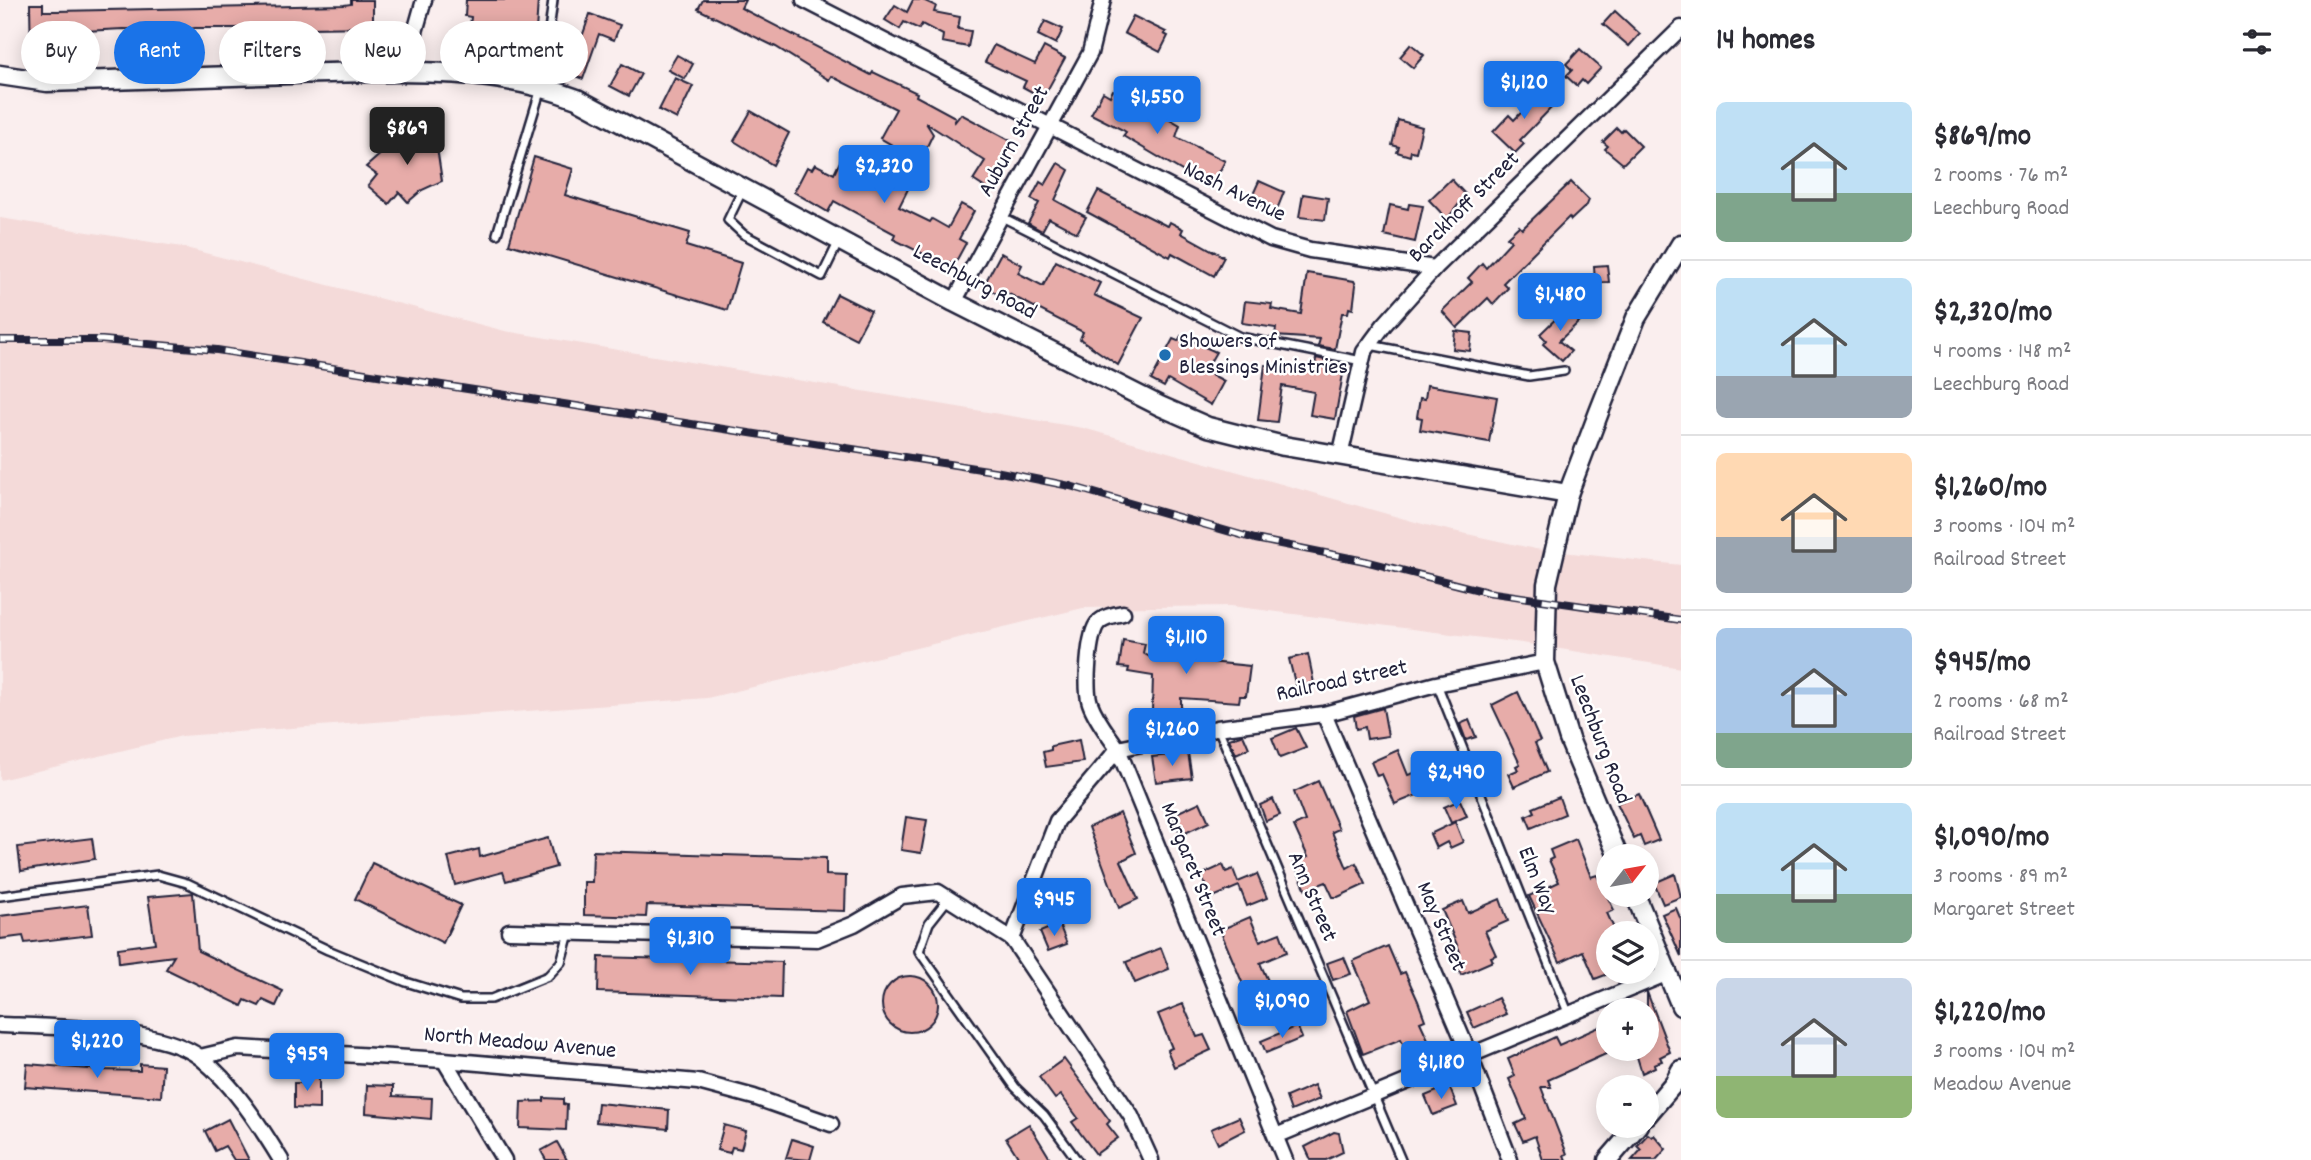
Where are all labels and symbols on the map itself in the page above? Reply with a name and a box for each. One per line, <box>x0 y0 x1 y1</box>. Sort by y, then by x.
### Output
pin: $1,120 <box>1467 61 1581 121</box>
pin: $1,550 <box>1100 76 1214 136</box>
street label: Auburn Street <box>971 80 1059 204</box>
pin: $869 <box>366 108 448 167</box>
street label: Barckhoff Street <box>1402 145 1528 271</box>
pin: $2,320 <box>827 146 941 205</box>
street label: Nash Avenue <box>1177 154 1291 232</box>
street label: Leechburg Road <box>906 236 1042 330</box>
pin: $1,480 <box>1503 274 1617 333</box>
place label: Showers of Blessings Ministries <box>1179 326 1348 385</box>
marker: Showers of Blessings Ministries <box>1157 347 1173 363</box>
pin: $1,110 <box>1129 616 1243 676</box>
street label: Railroad Street <box>1273 652 1411 712</box>
street label: Leechburg Road <box>1559 671 1639 809</box>
pin: $1,260 <box>1115 708 1229 768</box>
pin: $2,490 <box>1399 752 1513 811</box>
street label: Margaret Street <box>1150 798 1234 942</box>
street label: Elm Way <box>1508 842 1565 920</box>
north arrow <box>1596 844 1659 906</box>
street label: Ann Street <box>1277 847 1345 947</box>
street label: May Street <box>1406 877 1474 977</box>
pin: $945 <box>1013 878 1095 938</box>
pin: $1,310 <box>633 918 747 977</box>
pin: $1,090 <box>1225 981 1339 1040</box>
street label: North Meadow Avenue <box>423 1019 617 1069</box>
pin: $1,220 <box>40 1020 154 1080</box>
pin: $959 <box>266 1034 348 1093</box>
pin: $1,180 <box>1384 1042 1498 1101</box>

